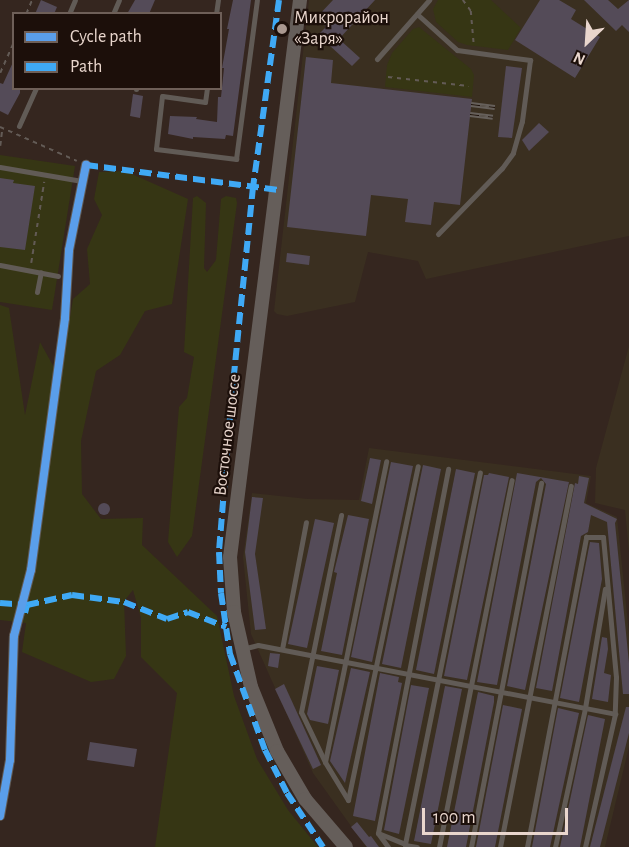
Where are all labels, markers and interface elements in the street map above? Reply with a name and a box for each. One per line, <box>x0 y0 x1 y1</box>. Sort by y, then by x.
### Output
place label: Микрорайон «Заря» <box>294 8 389 50</box>
legend <box>12 12 222 90</box>
north arrow <box>557 12 617 72</box>
marker: Микрорайон «Заря» <box>275 22 289 36</box>
text: Cycle path <box>70 28 142 46</box>
text: N <box>571 49 588 68</box>
text: Path <box>70 58 102 76</box>
street label: Восточное шоссе <box>210 373 246 497</box>
scale bar <box>425 796 570 834</box>
text: 100 m <box>433 809 476 827</box>

